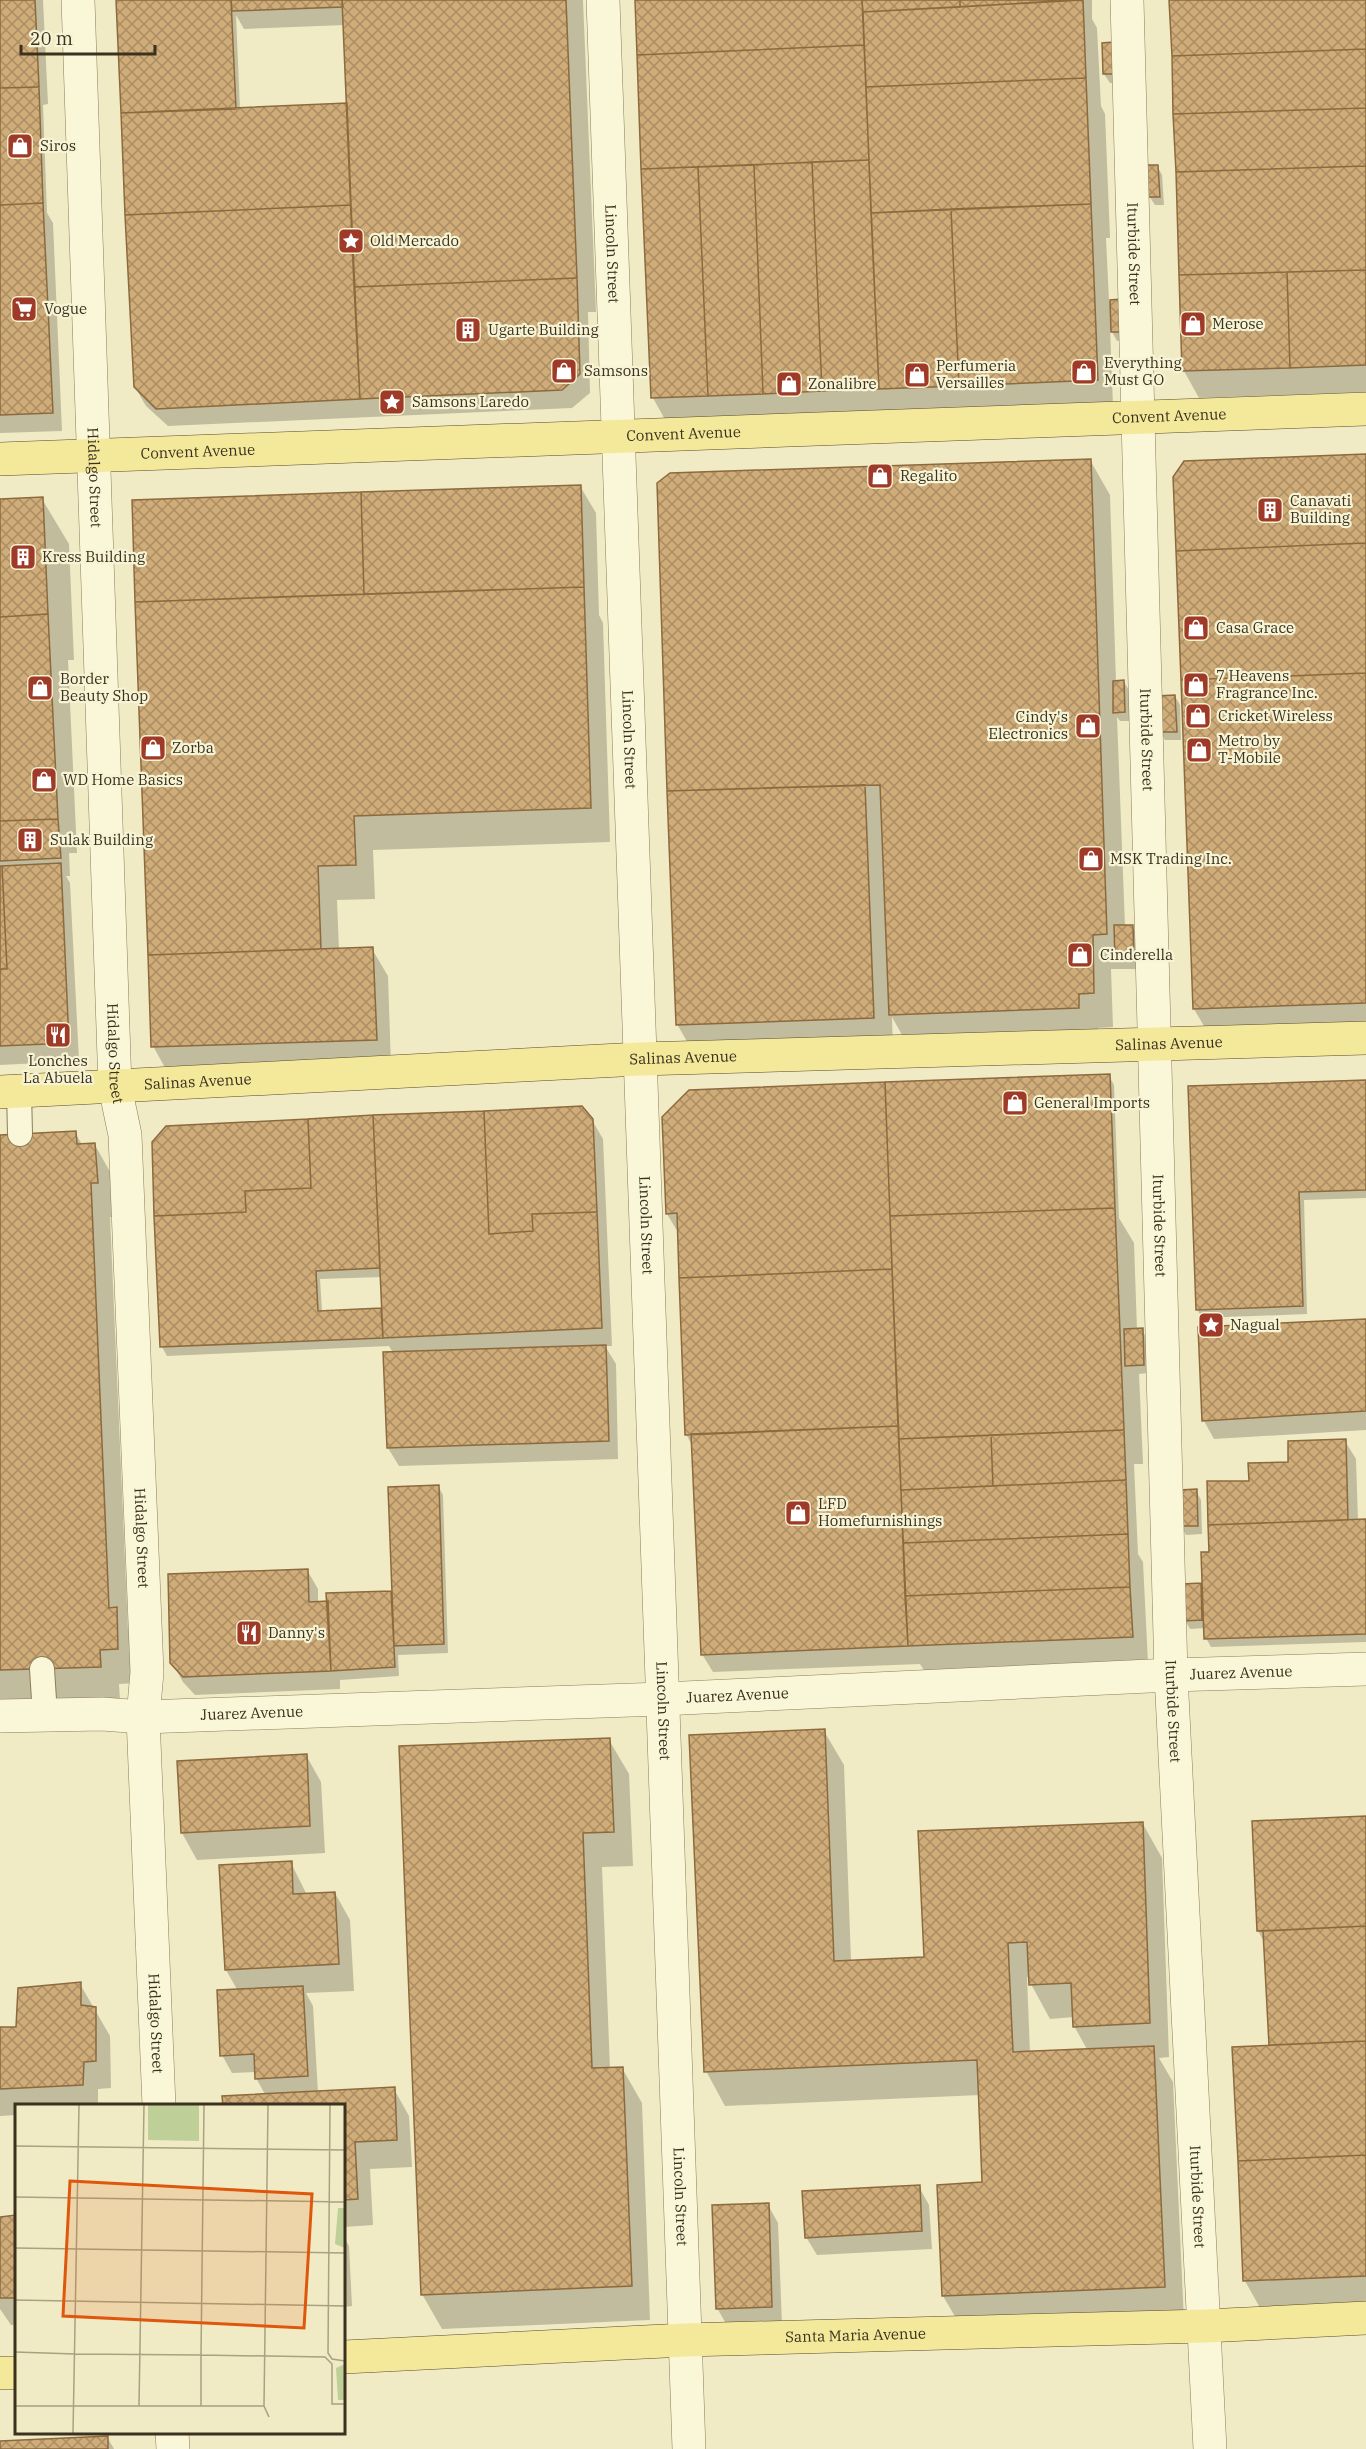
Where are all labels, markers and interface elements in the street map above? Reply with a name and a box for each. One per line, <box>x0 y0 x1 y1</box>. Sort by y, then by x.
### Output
scale bar <box>21 18 154 56</box>
text: 20 m <box>30 27 73 50</box>
shop icon: Siros <box>5 131 35 161</box>
place label: Siros <box>40 136 76 155</box>
street label: Iturbide Street <box>1123 202 1145 306</box>
street label: Lincoln Street <box>601 204 624 304</box>
place icon: Old Mercado <box>336 226 366 256</box>
place label: Old Mercado <box>370 231 459 250</box>
supermarket icon: Vogue <box>9 294 39 324</box>
place label: Vogue <box>44 299 87 318</box>
shop icon: Merose <box>1178 309 1208 339</box>
place label: Merose <box>1212 314 1264 333</box>
building icon: Ugarte Building <box>453 315 483 345</box>
place label: Ugarte Building <box>488 320 599 339</box>
place label: Everything Must GO <box>1104 353 1182 389</box>
shop icon: Samsons <box>549 356 579 386</box>
place label: Perfumeria Versailles <box>936 356 1016 392</box>
shop icon: Everything Must GO <box>1069 357 1099 387</box>
shop icon: Perfumeria Versailles <box>902 360 932 390</box>
place label: Samsons <box>584 361 648 380</box>
shop icon: Zonalibre <box>774 369 804 399</box>
place label: Zonalibre <box>808 374 877 393</box>
place icon: Samsons Laredo <box>377 387 407 417</box>
place label: Samsons Laredo <box>412 392 529 411</box>
street label: Convent Avenue <box>1112 404 1227 427</box>
street label: Convent Avenue <box>626 422 741 445</box>
street label: Hidalgo Street <box>84 427 106 528</box>
street label: Convent Avenue <box>140 440 255 463</box>
shop icon: Regalito <box>865 461 895 491</box>
place label: Regalito <box>900 466 957 485</box>
place label: Canavati Building <box>1290 491 1352 527</box>
building icon: Canavati Building <box>1255 495 1285 525</box>
building icon: Kress Building <box>8 542 38 572</box>
place label: Kress Building <box>42 547 145 566</box>
shop icon: Casa Grace <box>1181 613 1211 643</box>
place label: Casa Grace <box>1216 618 1294 637</box>
place label: 7 Heavens Fragrance Inc. <box>1216 666 1318 702</box>
place label: Border Beauty Shop <box>60 669 148 705</box>
shop icon: 7 Heavens Fragrance Inc. <box>1181 670 1211 700</box>
shop icon: Border Beauty Shop <box>25 673 55 703</box>
street label: Iturbide Street <box>1136 688 1158 791</box>
street label: Lincoln Street <box>618 690 641 789</box>
shop icon: Cricket Wireless <box>1183 701 1213 731</box>
place label: Cricket Wireless <box>1218 706 1333 725</box>
place label: Cindy's Electronics <box>988 707 1068 743</box>
shop icon: Cindy's Electronics <box>1073 711 1103 741</box>
place label: Metro by T-Mobile <box>1218 731 1281 767</box>
shop icon: Zorba <box>138 733 168 763</box>
shop icon: Metro by T-Mobile <box>1184 735 1214 765</box>
place label: Zorba <box>172 738 214 757</box>
shop icon: WD Home Basics <box>29 765 59 795</box>
place label: WD Home Basics <box>63 770 183 789</box>
building icon: Sulak Building <box>15 825 45 855</box>
place label: Sulak Building <box>50 830 153 849</box>
shop icon: MSK Trading Inc. <box>1076 844 1106 874</box>
place label: MSK Trading Inc. <box>1110 849 1232 868</box>
shop icon: Cinderella <box>1065 940 1095 970</box>
place label: Cinderella <box>1100 945 1173 964</box>
street label: Hidalgo Street <box>103 1003 128 1105</box>
restaurant icon: Lonches La Abuela <box>43 1020 73 1050</box>
street label: Salinas Avenue <box>1115 1032 1223 1054</box>
street label: Salinas Avenue <box>629 1046 737 1069</box>
place label: Lonches La Abuela <box>23 1051 93 1087</box>
street label: Salinas Avenue <box>143 1069 252 1094</box>
shop icon: General Imports <box>1000 1088 1030 1118</box>
place label: General Imports <box>1034 1093 1150 1112</box>
street label: Iturbide Street <box>1149 1174 1171 1277</box>
street label: Lincoln Street <box>635 1175 658 1275</box>
place icon: Nagual <box>1196 1310 1226 1340</box>
place label: Nagual <box>1230 1315 1280 1334</box>
street label: Hidalgo Street <box>130 1487 154 1589</box>
place label: LFD Homefurnishings <box>818 1494 942 1530</box>
shop icon: LFD Homefurnishings <box>783 1498 813 1528</box>
restaurant icon: Danny's <box>234 1618 264 1648</box>
place label: Danny's <box>268 1623 325 1642</box>
street label: Iturbide Street <box>1162 1660 1185 1763</box>
street label: Lincoln Street <box>652 1661 675 1761</box>
street label: Juarez Avenue <box>1189 1661 1293 1683</box>
street label: Juarez Avenue <box>686 1683 789 1707</box>
street label: Juarez Avenue <box>200 1701 303 1724</box>
street label: Hidalgo Street <box>145 1973 168 2074</box>
inset map <box>15 2104 345 2434</box>
street label: Iturbide Street <box>1186 2145 1210 2249</box>
street label: Lincoln Street <box>669 2147 692 2246</box>
street label: Santa Maria Avenue <box>785 2324 926 2346</box>

